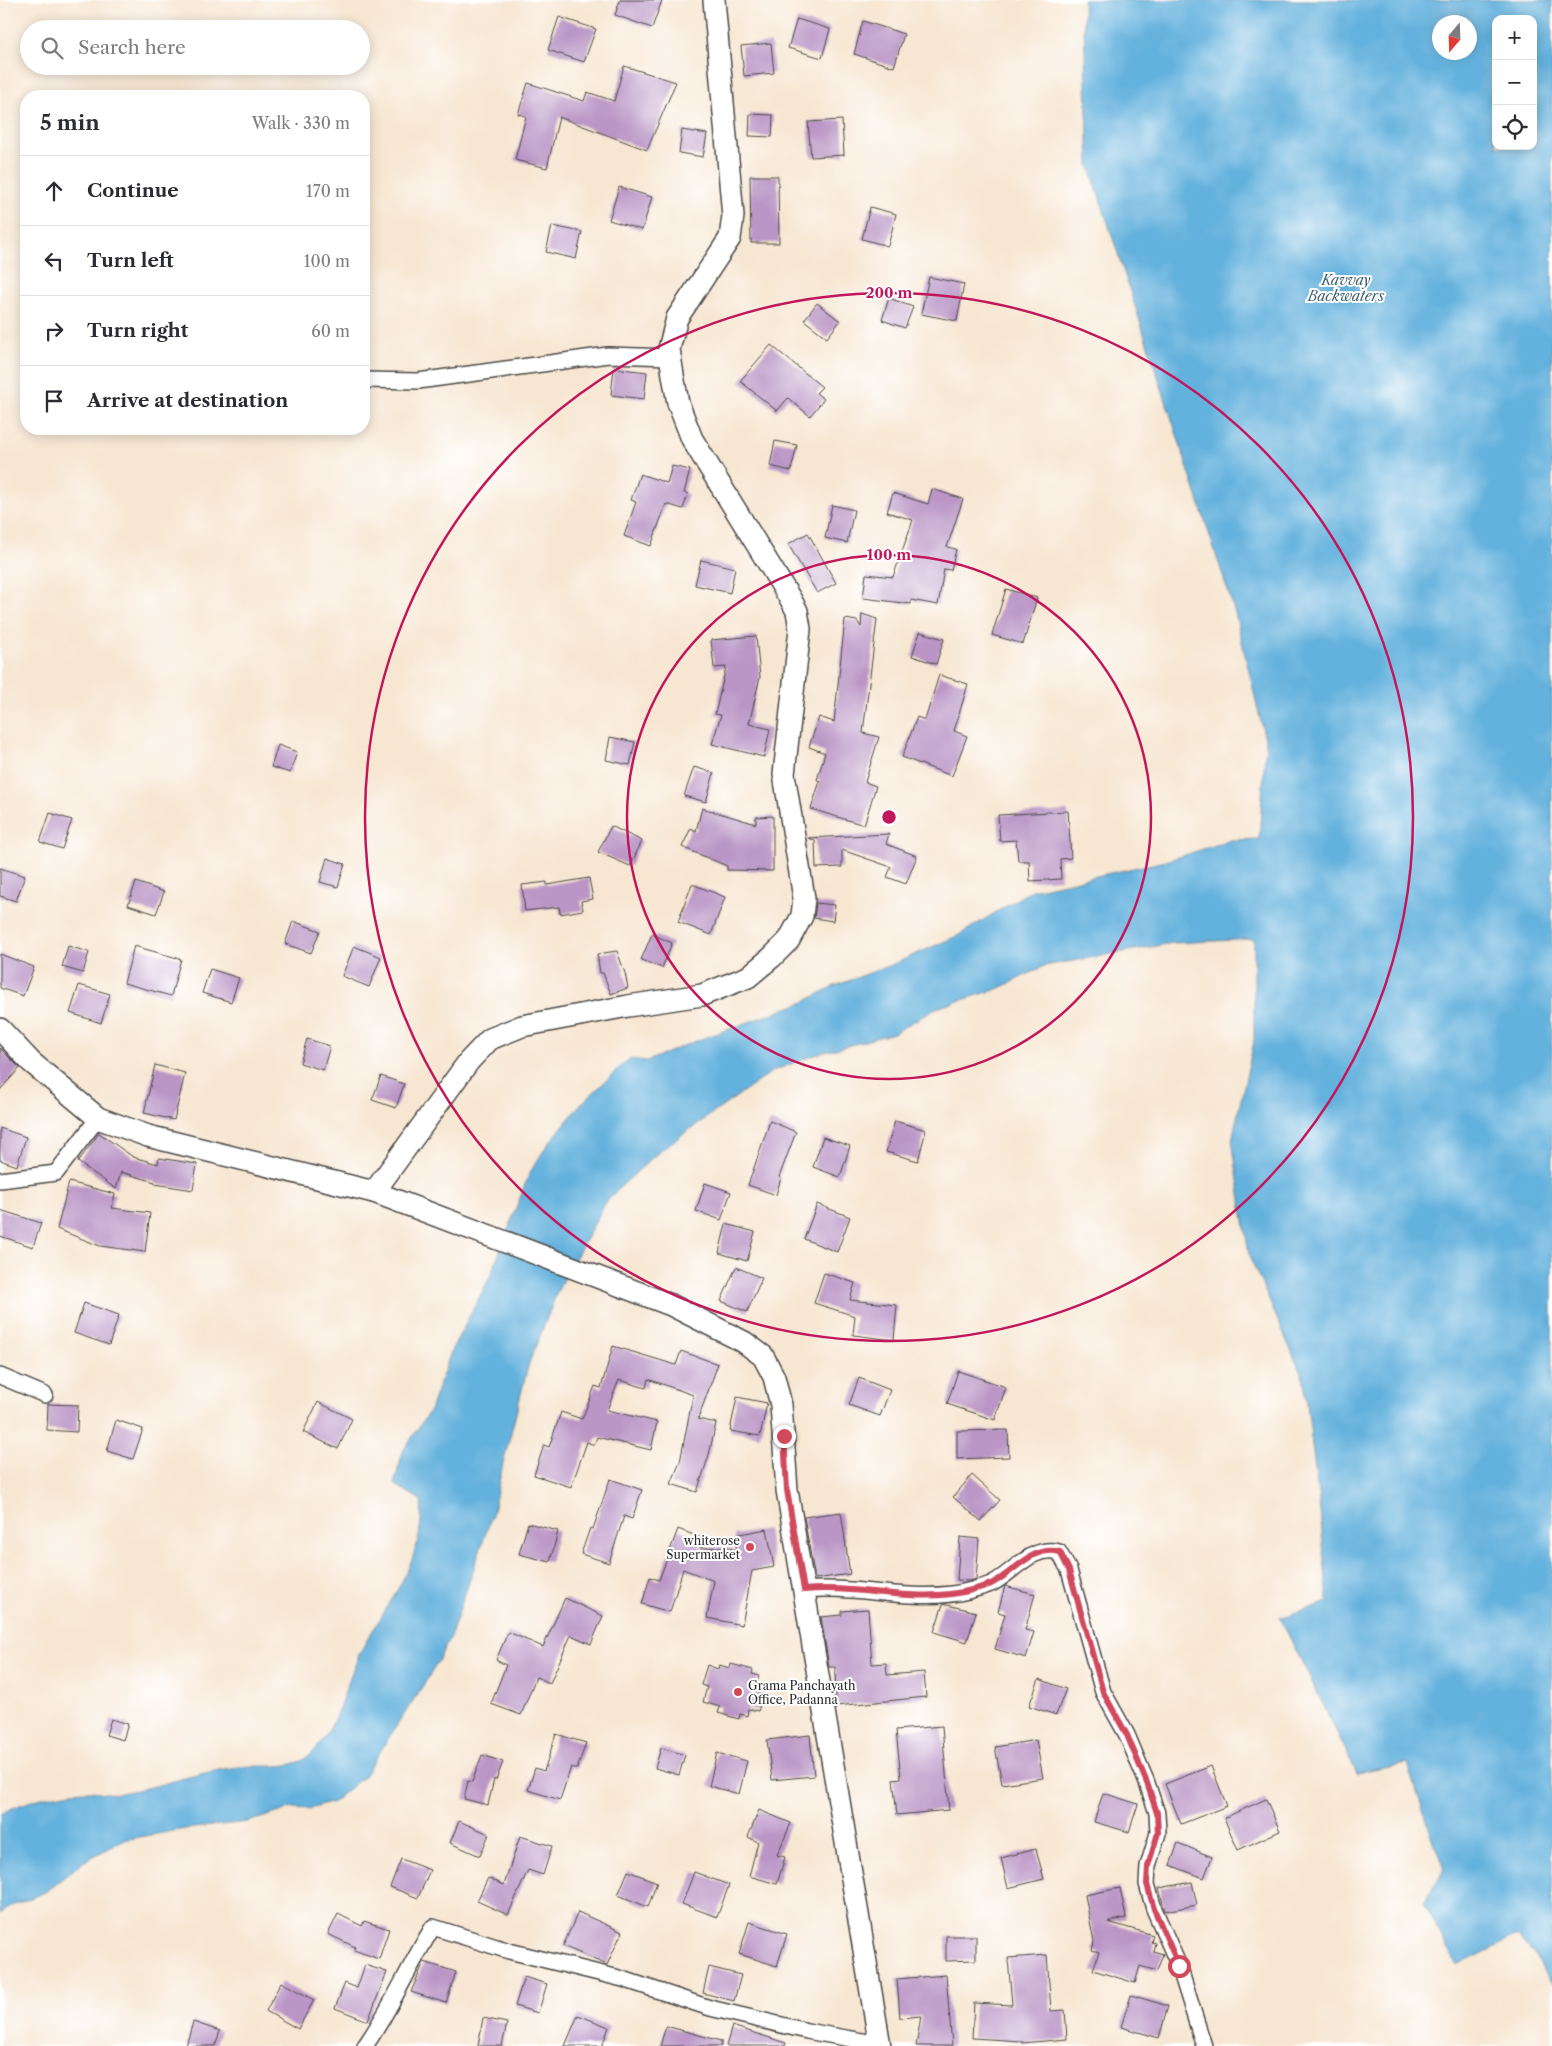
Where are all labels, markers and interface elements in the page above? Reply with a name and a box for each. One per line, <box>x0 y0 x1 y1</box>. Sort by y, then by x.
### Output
north arrow <box>1432 15 1477 60</box>
map controls <box>1492 15 1537 150</box>
button: + <box>1492 15 1537 60</box>
search box <box>20 20 370 75</box>
icon: search <box>38 34 66 62</box>
text: Search here <box>78 36 186 59</box>
button: − <box>1492 60 1537 105</box>
button: locate <box>1492 105 1537 150</box>
text: 5 min <box>40 110 100 135</box>
text: Walk · 330 m <box>252 113 350 133</box>
icon: ahead <box>40 177 68 205</box>
text: Continue <box>87 179 179 202</box>
text: 170 m <box>306 181 350 201</box>
icon: left <box>40 247 68 275</box>
text: Turn left <box>87 249 174 272</box>
text: 100 m <box>304 251 350 271</box>
water label: Kavvay Backwaters <box>1307 271 1385 305</box>
text: 200 m <box>866 283 912 302</box>
icon: right <box>40 317 68 345</box>
text: Turn right <box>87 319 188 342</box>
text: 60 m <box>311 321 350 341</box>
icon: arrive <box>40 387 68 415</box>
text: Arrive at destination <box>87 389 288 412</box>
text: 100 m <box>867 545 911 564</box>
centre of rings <box>880 808 898 826</box>
route end <box>773 1425 796 1448</box>
place label: whiterose Supermarket <box>666 1533 741 1562</box>
marker: whiterose Supermarket <box>744 1541 756 1553</box>
place label: Grama Panchayath Office, Padanna <box>748 1678 856 1707</box>
marker: Grama Panchayath Office, Padanna <box>732 1686 744 1698</box>
route start <box>1168 1955 1191 1978</box>

